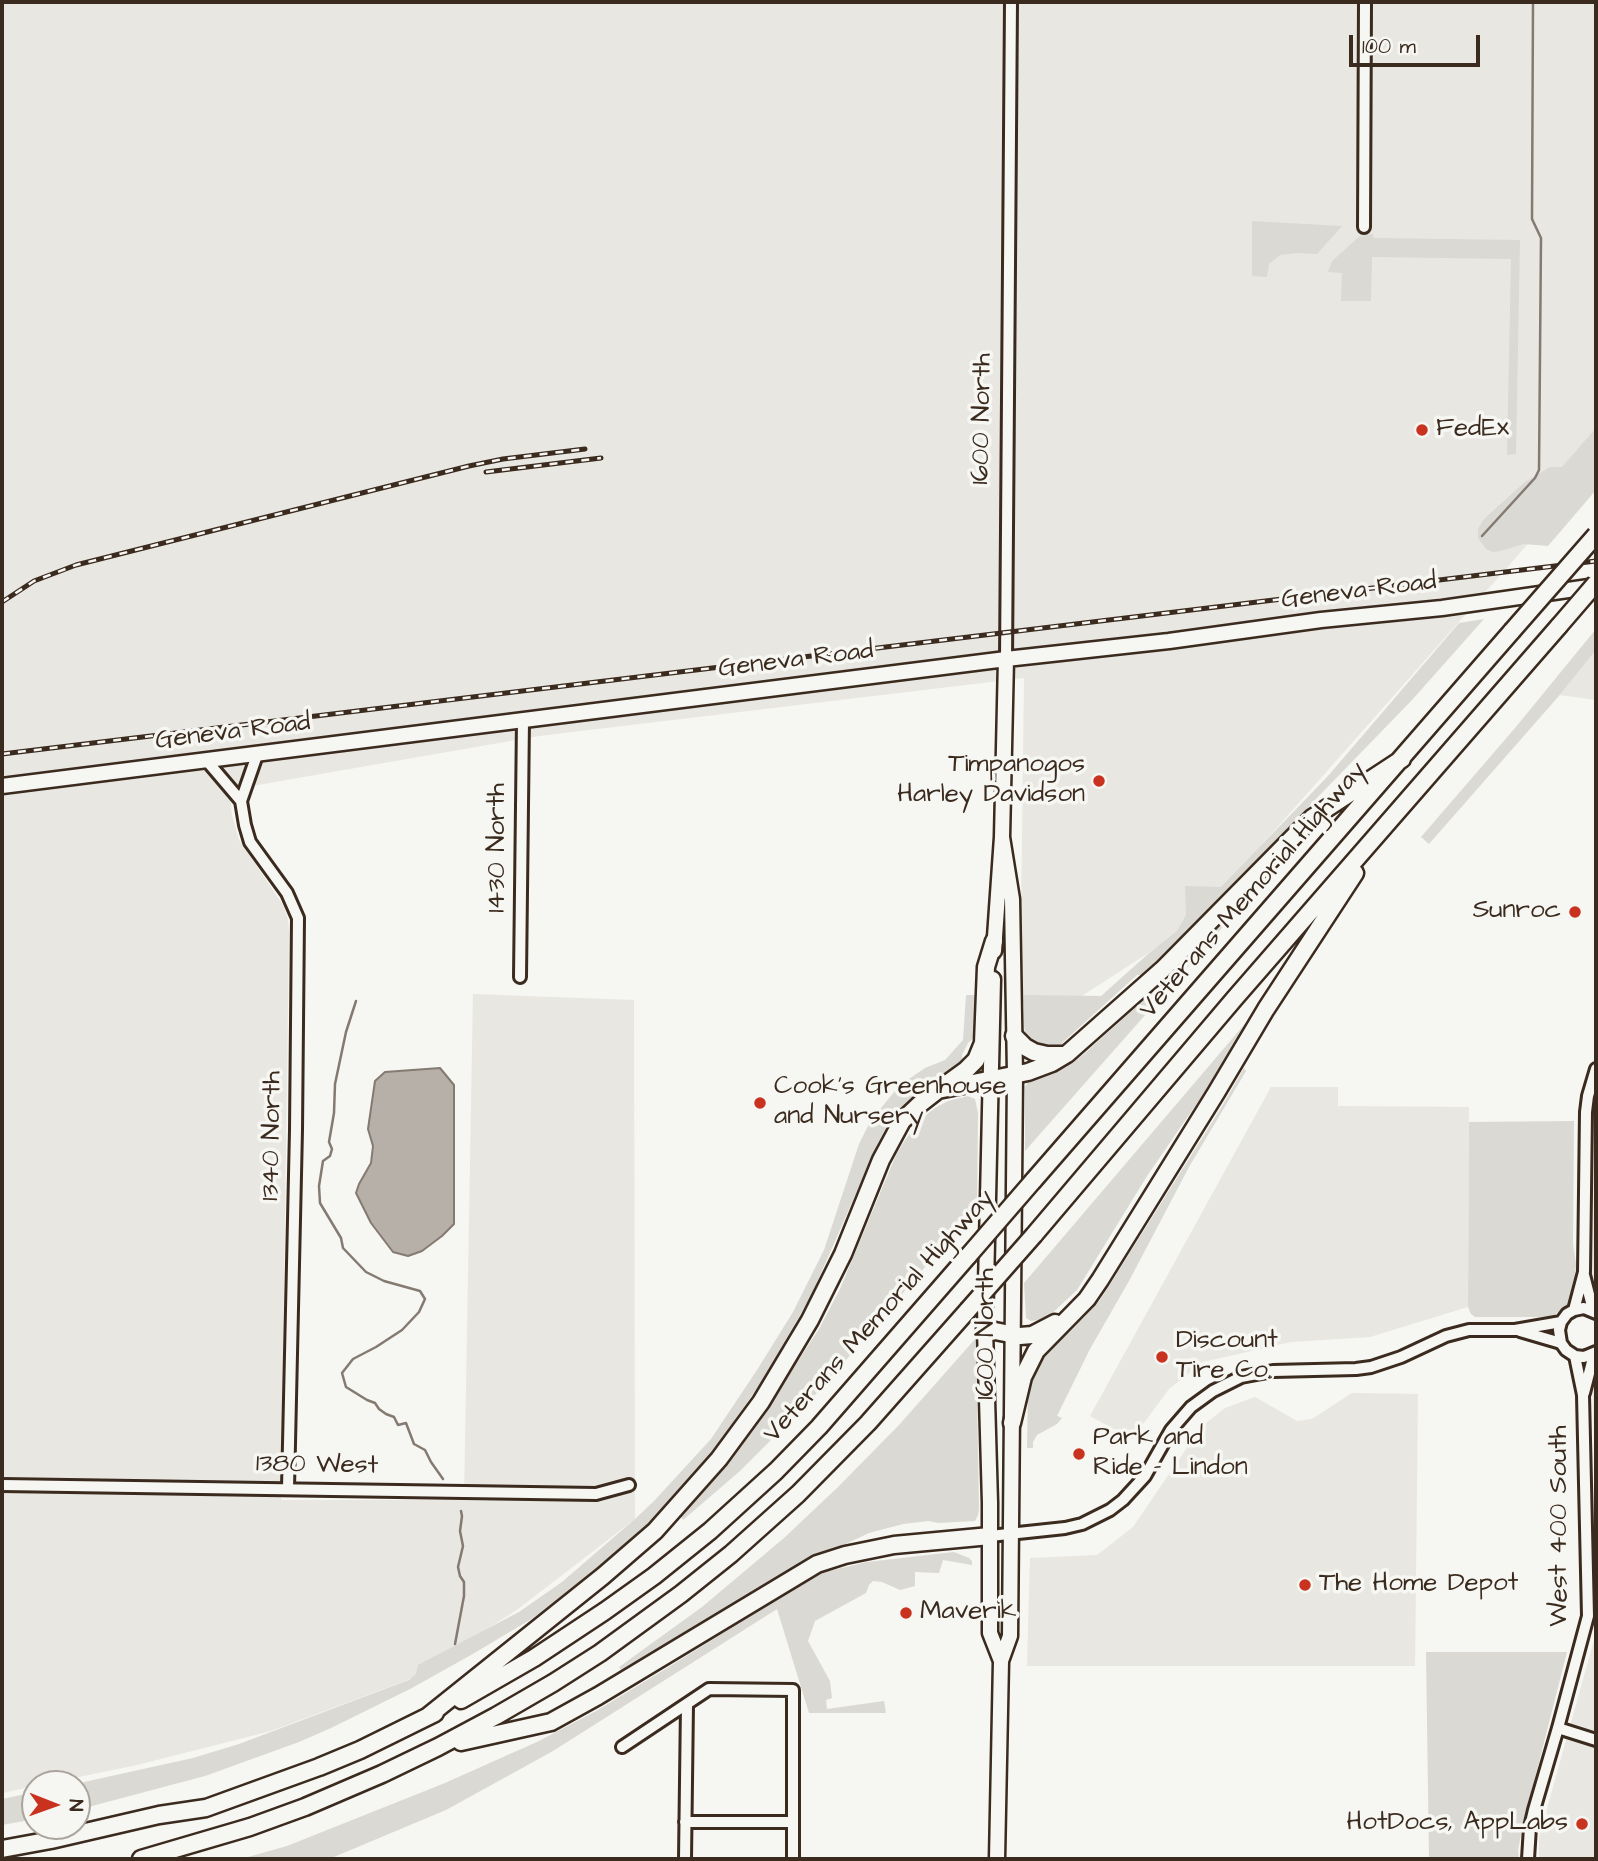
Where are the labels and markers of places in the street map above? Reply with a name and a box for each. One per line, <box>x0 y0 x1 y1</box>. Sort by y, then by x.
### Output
place label: FedEx <box>1436 414 1509 446</box>
marker: FedEx <box>1414 422 1430 438</box>
place label: Timpanogos Harley Davidson <box>897 750 1085 812</box>
marker: Timpanogos Harley Davidson <box>1091 773 1107 789</box>
place label: Sunroc <box>1473 896 1561 928</box>
marker: Sunroc <box>1567 904 1583 920</box>
place label: Cook's Greenhouse and Nursery <box>774 1072 1007 1134</box>
marker: Cook's Greenhouse and Nursery <box>752 1095 768 1111</box>
place label: Discount Tire Co. <box>1176 1326 1278 1388</box>
marker: Discount Tire Co. <box>1154 1349 1170 1365</box>
place label: Park and Ride - Lindon <box>1093 1423 1248 1484</box>
marker: Park and Ride - Lindon <box>1071 1446 1087 1462</box>
place label: The Home Depot <box>1319 1569 1518 1601</box>
marker: The Home Depot <box>1297 1577 1313 1593</box>
place label: Maverik <box>920 1597 1017 1629</box>
marker: Maverik <box>898 1605 914 1621</box>
place label: HotDocs, AppLabs <box>1347 1808 1568 1840</box>
marker: HotDocs, AppLabs <box>1574 1816 1590 1832</box>

